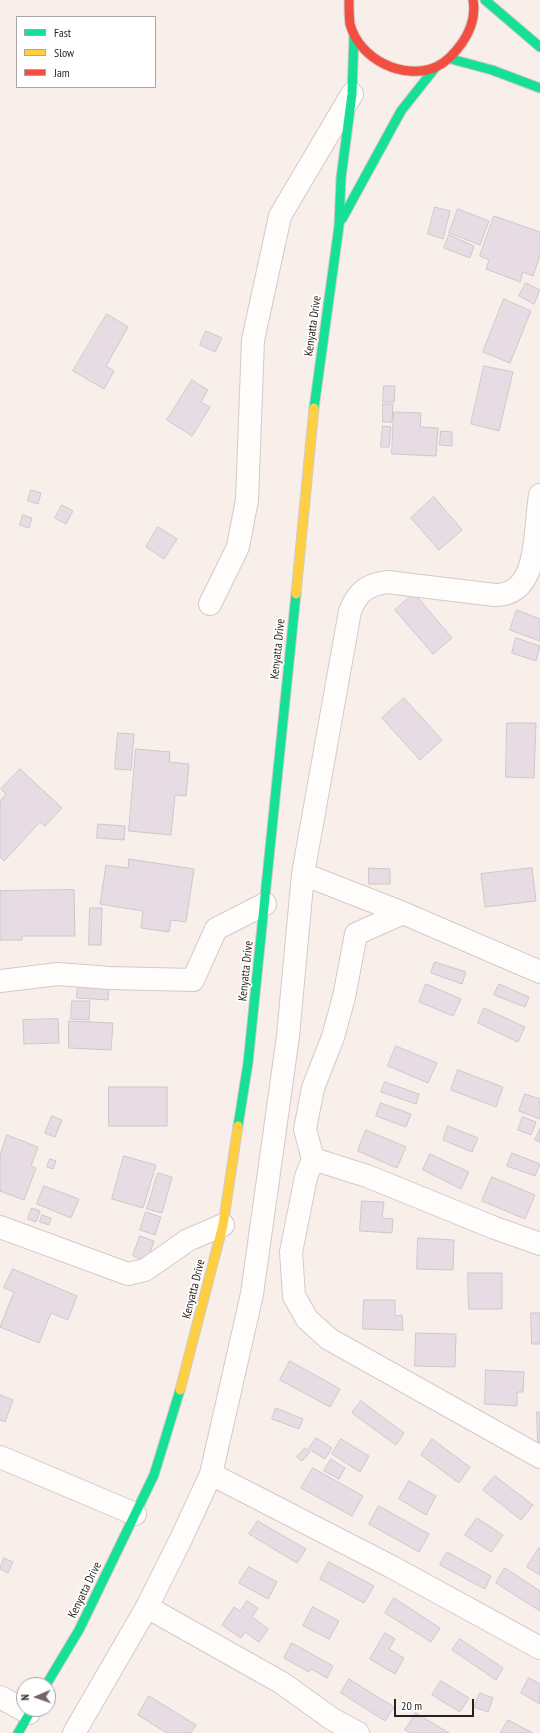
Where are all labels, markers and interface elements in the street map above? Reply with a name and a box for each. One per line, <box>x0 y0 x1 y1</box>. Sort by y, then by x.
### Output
legend <box>16 16 156 88</box>
text: Fast <box>54 25 71 40</box>
text: Slow <box>54 45 74 60</box>
text: Jam <box>54 65 70 80</box>
street label: Kenyatta Drive <box>302 295 324 357</box>
street label: Kenyatta Drive <box>268 618 288 680</box>
street label: Kenyatta Drive <box>236 940 256 1002</box>
street label: Kenyatta Drive <box>180 1258 208 1320</box>
street label: Kenyatta Drive <box>65 1560 105 1620</box>
north arrow <box>16 1677 56 1717</box>
scale bar <box>396 1691 476 1717</box>
text: N <box>18 1694 32 1701</box>
text: 20 m <box>401 1698 422 1713</box>

